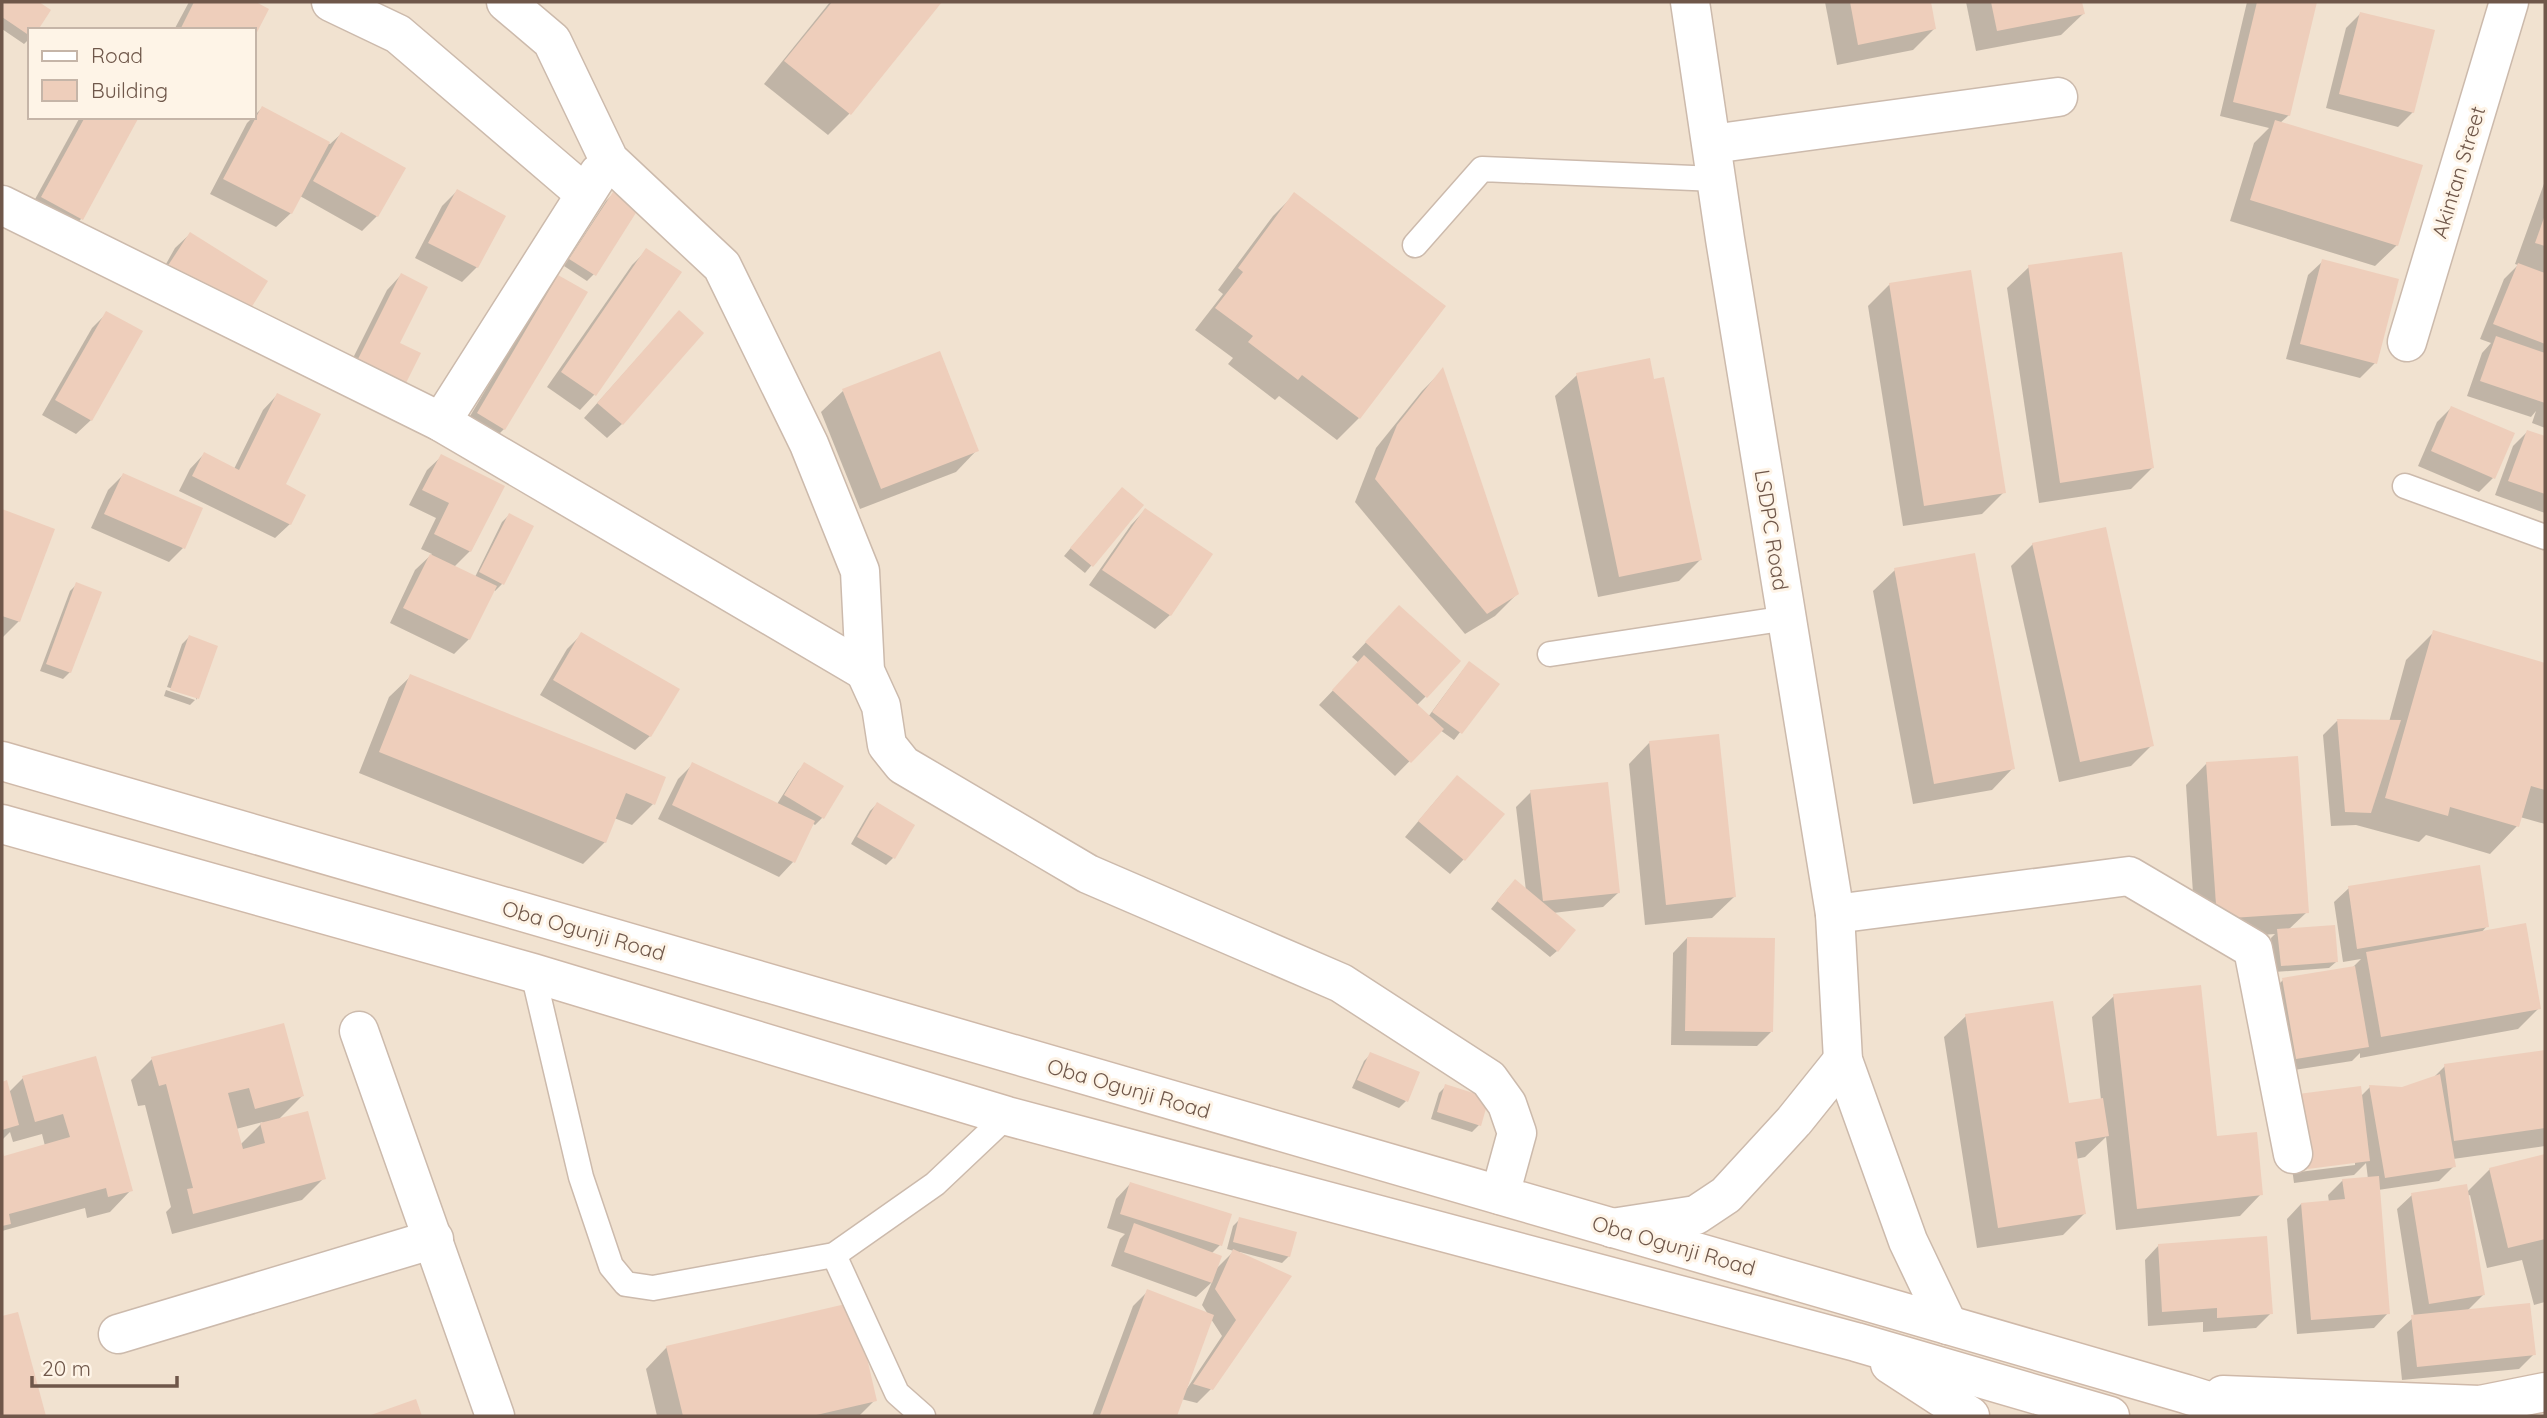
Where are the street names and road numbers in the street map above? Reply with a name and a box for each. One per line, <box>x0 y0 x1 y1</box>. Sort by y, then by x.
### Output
street label: Akintan Street <box>2426 103 2490 241</box>
street label: LSDPC Road <box>1750 468 1794 592</box>
street label: Oba Ogunji Road <box>499 894 669 966</box>
street label: Oba Ogunji Road <box>1044 1052 1214 1124</box>
street label: Oba Ogunji Road <box>1589 1209 1759 1281</box>

